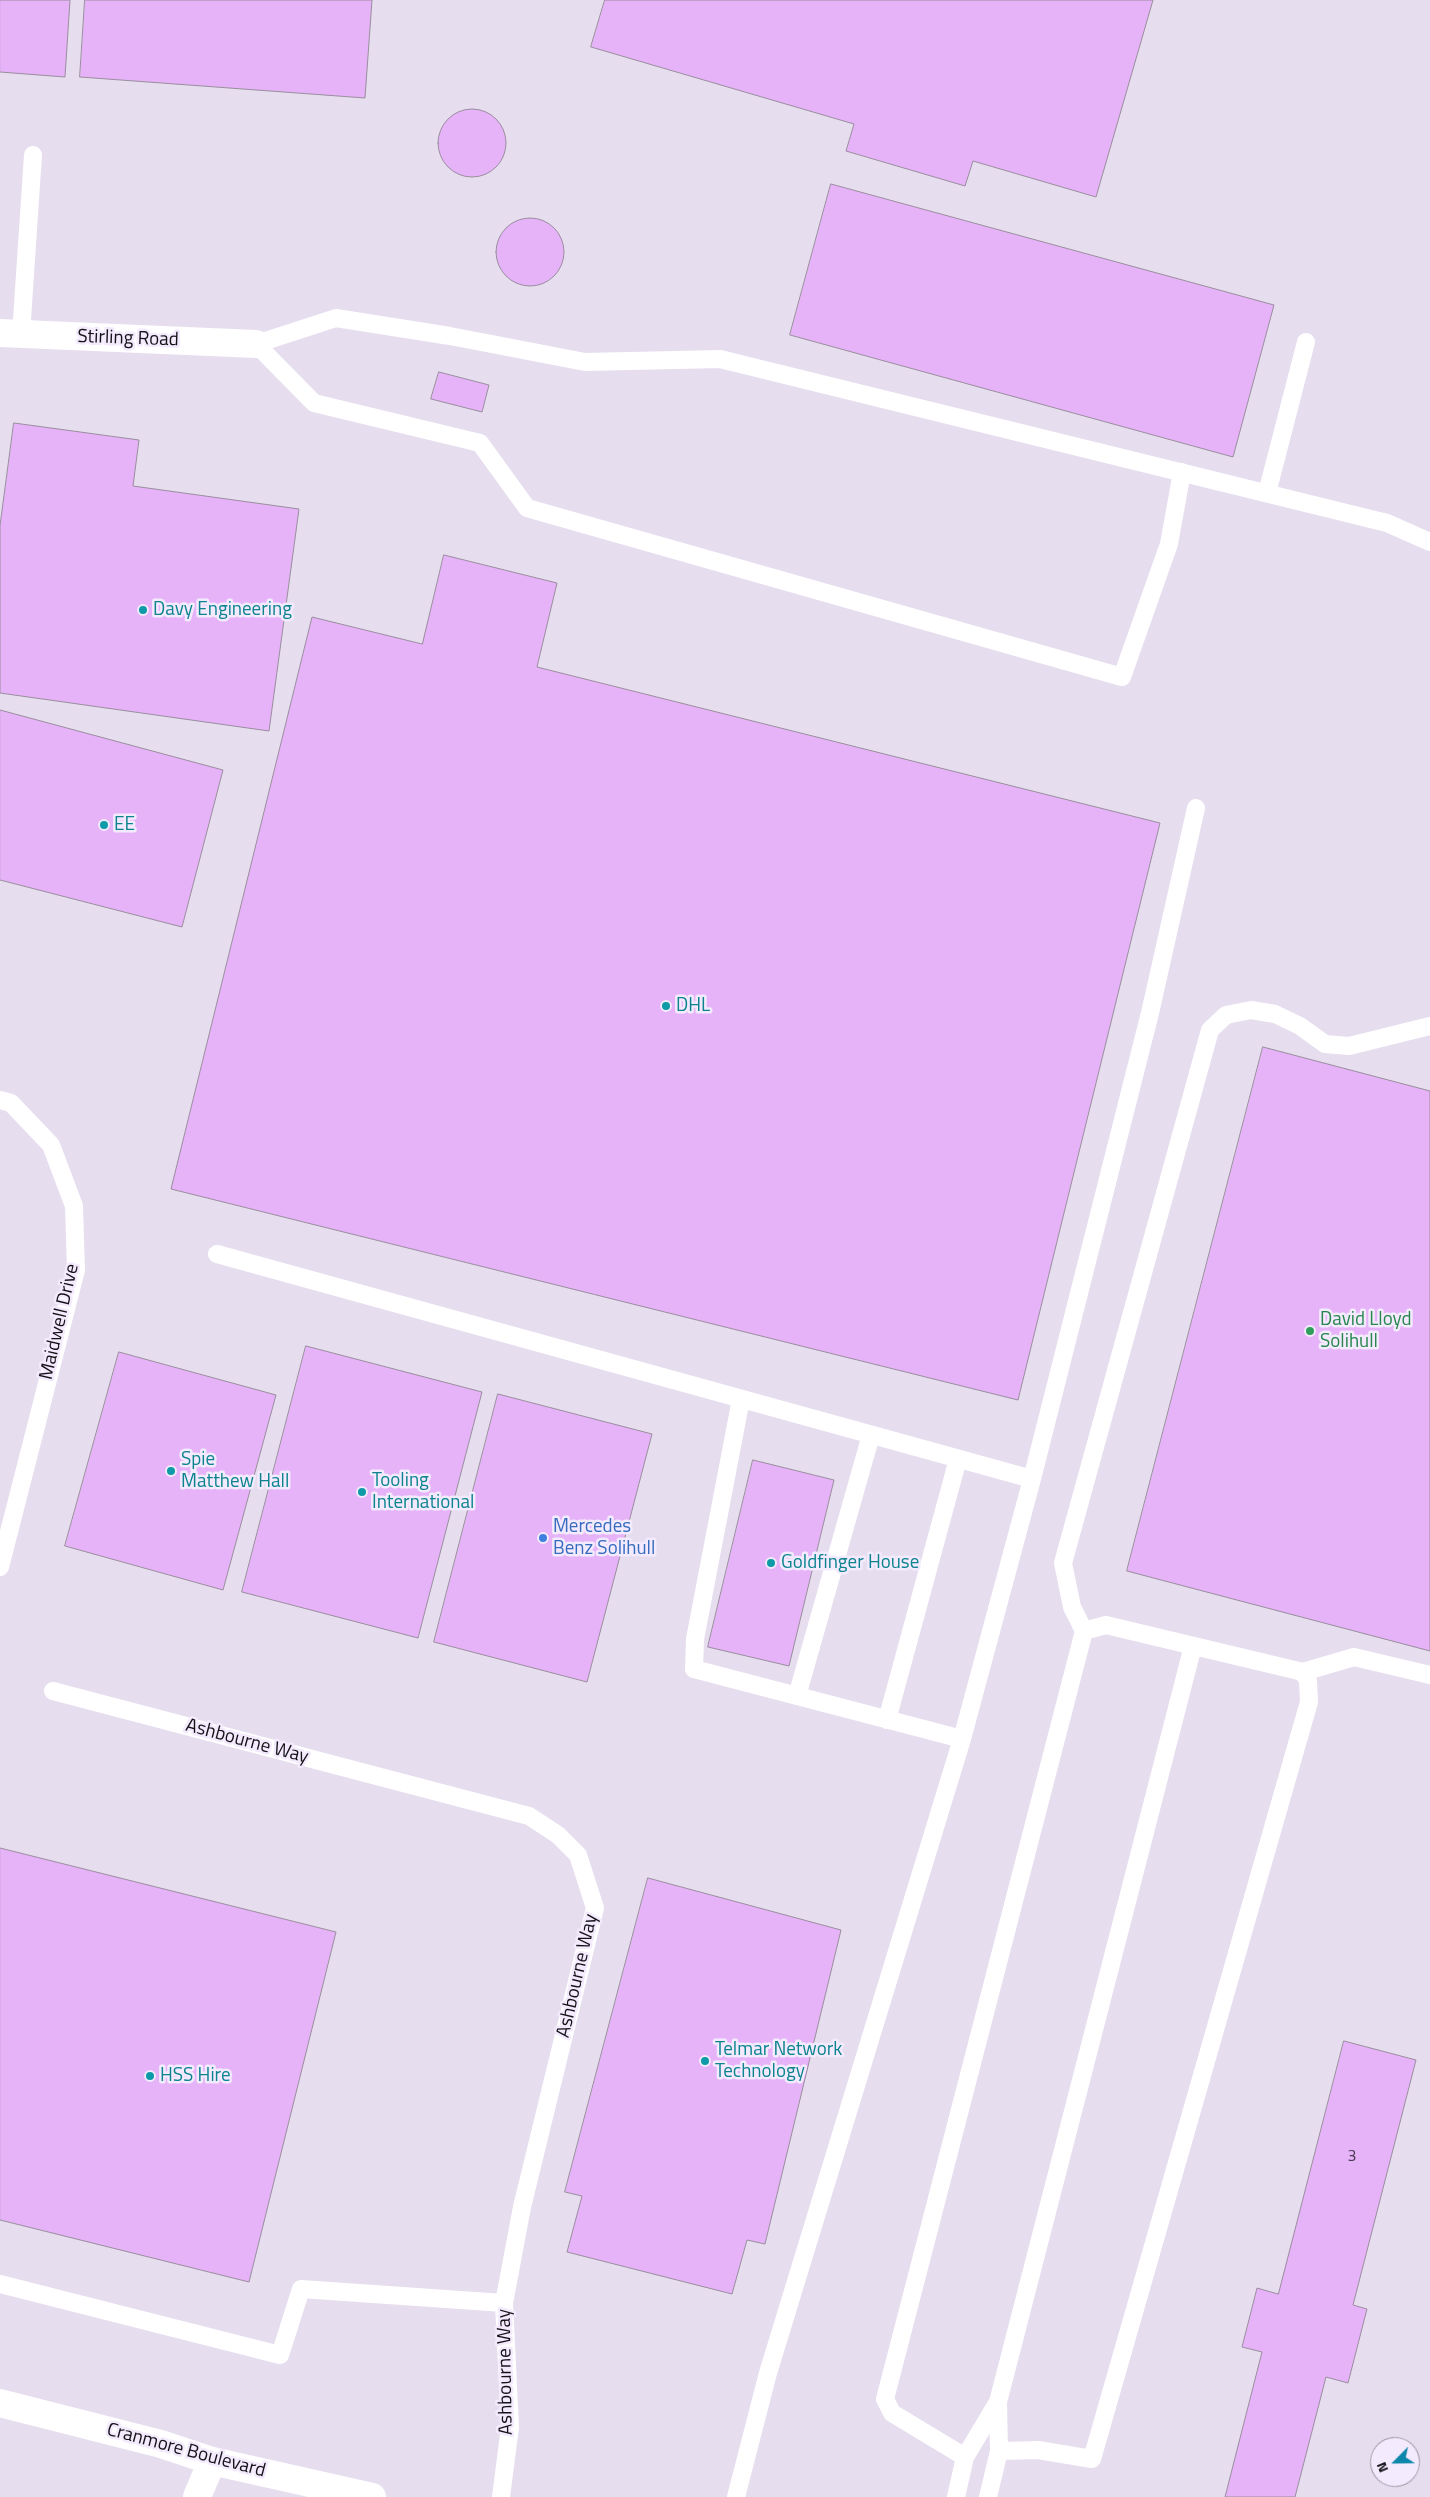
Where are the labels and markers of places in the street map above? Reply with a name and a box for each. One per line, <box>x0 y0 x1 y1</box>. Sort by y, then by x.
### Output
place label: Davy Engineering <box>153 599 292 621</box>
marker: Davy Engineering <box>137 604 149 616</box>
place label: EE <box>114 814 135 836</box>
marker: EE <box>98 819 110 831</box>
place label: DHL <box>676 995 710 1017</box>
marker: DHL <box>660 1000 672 1012</box>
place label: David Lloyd Solihull <box>1320 1309 1412 1353</box>
marker: David Lloyd Solihull <box>1304 1325 1316 1337</box>
place label: Spie Matthew Hall <box>181 1449 289 1493</box>
marker: Spie Matthew Hall <box>165 1465 177 1477</box>
place label: Tooling International <box>372 1470 474 1514</box>
marker: Tooling International <box>356 1486 368 1498</box>
place label: Mercedes Benz Solihull <box>553 1516 655 1560</box>
marker: Mercedes Benz Solihull <box>537 1532 549 1544</box>
place label: Goldfinger House <box>781 1552 919 1574</box>
marker: Goldfinger House <box>765 1557 777 1569</box>
place label: Telmar Network Technology <box>715 2039 842 2083</box>
marker: Telmar Network Technology <box>699 2055 711 2067</box>
place label: HSS Hire <box>160 2065 231 2087</box>
marker: HSS Hire <box>144 2070 156 2082</box>

